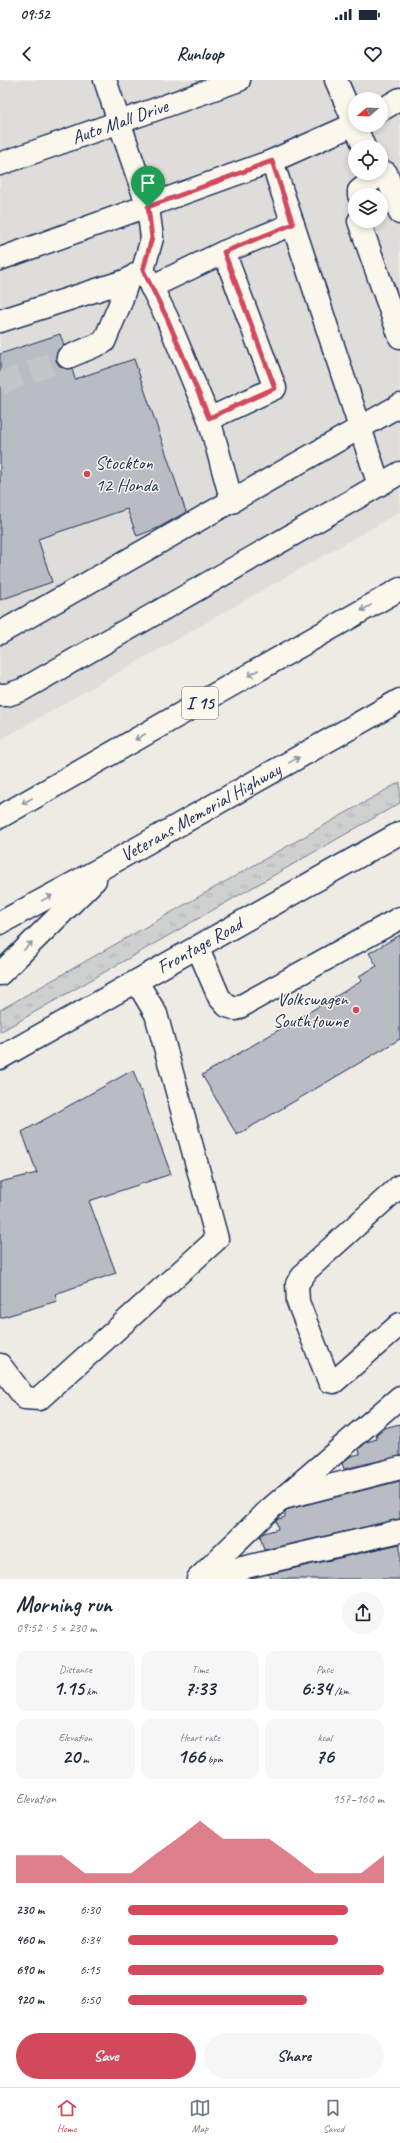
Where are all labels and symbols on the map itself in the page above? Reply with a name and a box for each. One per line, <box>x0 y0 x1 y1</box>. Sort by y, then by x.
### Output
north arrow <box>348 92 388 132</box>
street label: Auto Mall Drive <box>68 93 173 150</box>
pin <box>131 166 165 207</box>
place label: Stockton 12 Honda <box>95 451 159 497</box>
marker: Stockton 12 Honda <box>82 469 92 479</box>
one-way arrow <box>360 605 372 613</box>
one-way arrow <box>247 669 259 677</box>
road number: I 15 <box>182 687 218 719</box>
one-way arrow <box>134 734 146 742</box>
one-way arrow <box>288 756 300 764</box>
street label: Veterans Memorial Highway <box>116 757 286 867</box>
one-way arrow <box>21 798 33 806</box>
one-way arrow <box>41 893 53 901</box>
street label: Frontage Road <box>153 911 249 979</box>
one-way arrow <box>23 941 33 951</box>
place label: Volkswagen Southtowne <box>273 987 350 1033</box>
marker: Volkswagen Southtowne <box>351 1005 361 1015</box>

